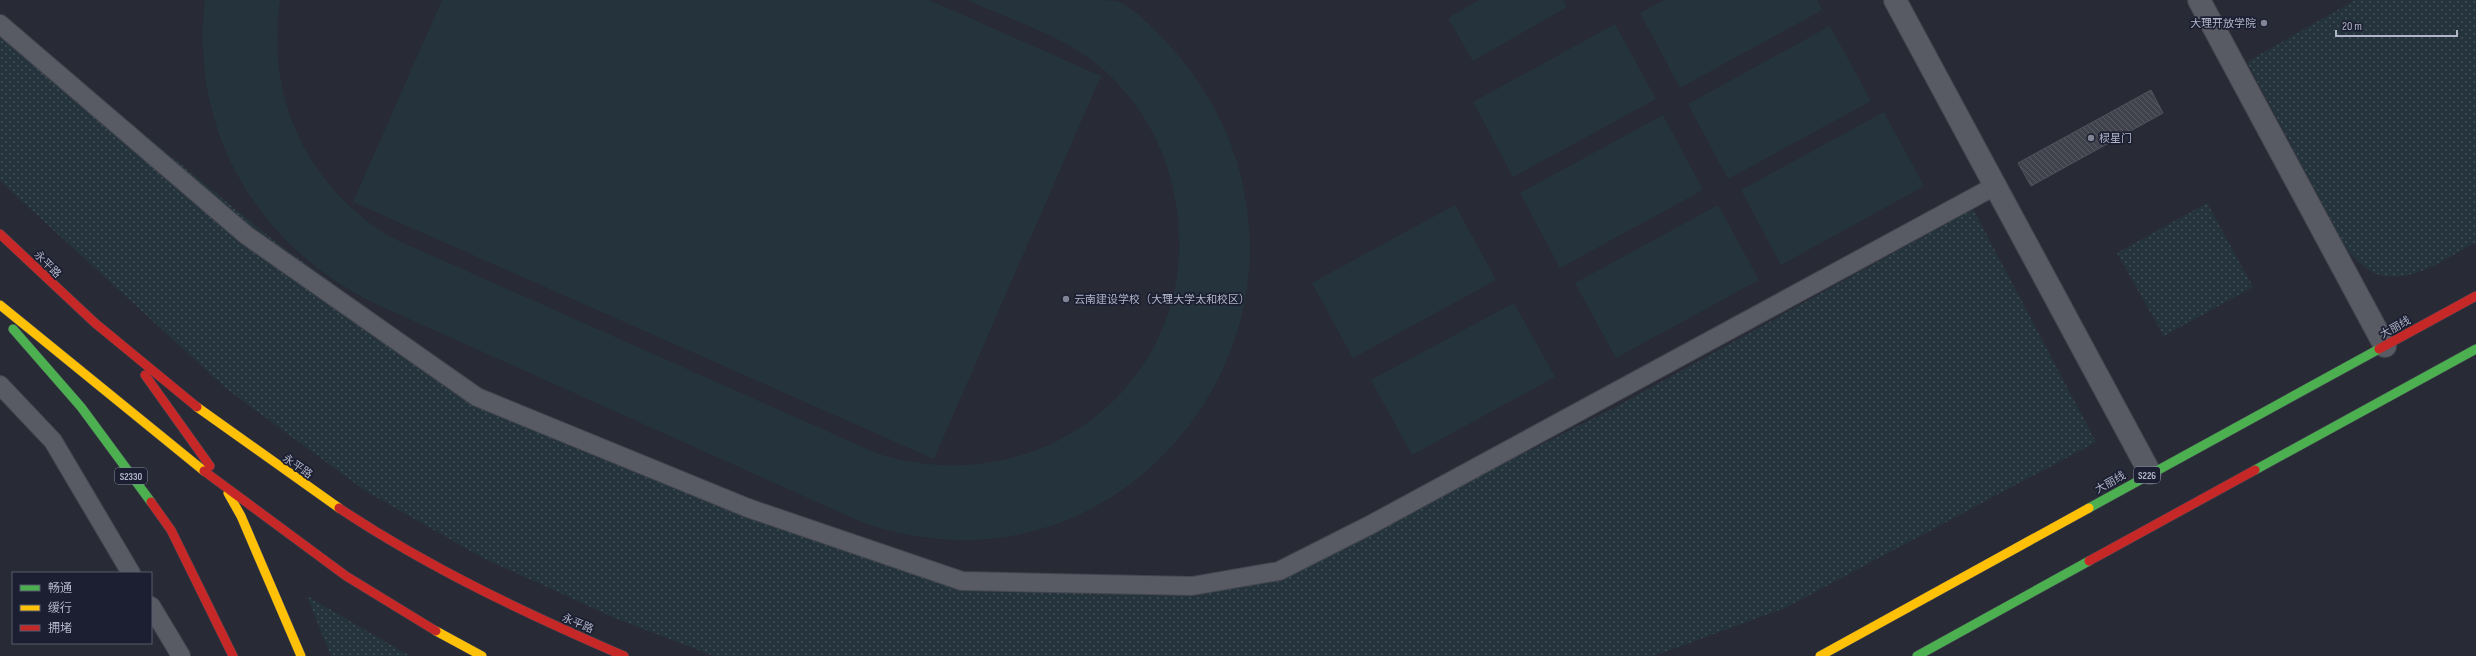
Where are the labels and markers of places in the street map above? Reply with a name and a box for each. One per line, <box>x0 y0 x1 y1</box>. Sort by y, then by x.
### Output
place label: 大理开放学院 <box>2190 17 2256 30</box>
marker: 大理开放学院 <box>2259 18 2269 28</box>
place label: 棂星门 <box>2099 132 2132 145</box>
marker: 棂星门 <box>2086 133 2096 143</box>
place label: 云南建设学校（大理大学太和校区） <box>1074 293 1250 306</box>
marker: 云南建设学校（大理大学太和校区） <box>1061 294 1071 304</box>

